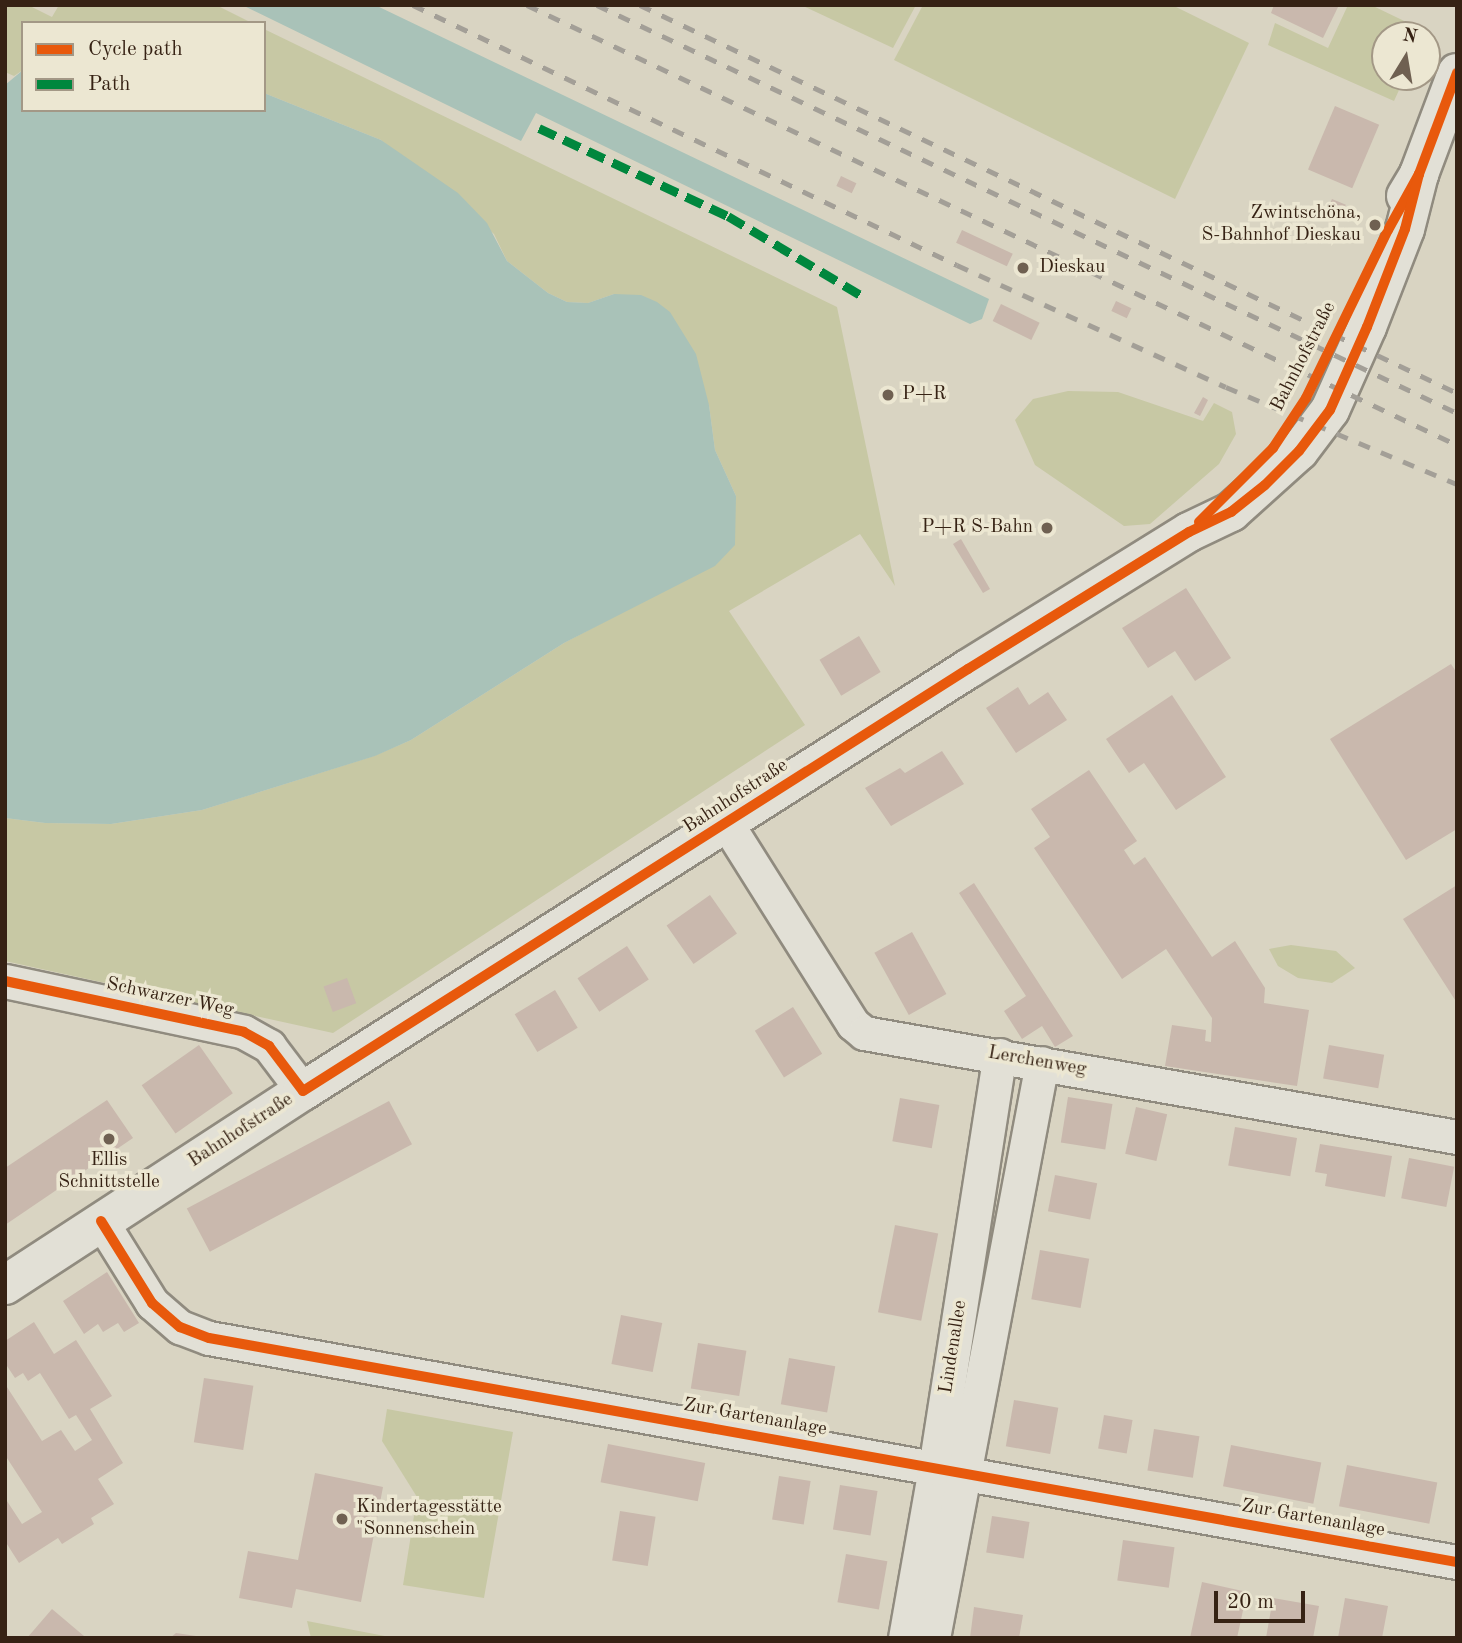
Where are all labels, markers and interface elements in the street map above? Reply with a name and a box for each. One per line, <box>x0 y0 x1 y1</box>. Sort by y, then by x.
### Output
legend <box>21 21 266 112</box>
north arrow <box>1371 21 1441 91</box>
text: N <box>1401 26 1419 48</box>
text: Cycle path <box>88 39 183 60</box>
text: Path <box>88 74 131 95</box>
place label: Zwintschöna, S-Bahnhof Dieskau <box>1201 203 1361 247</box>
marker: Zwintschöna, S-Bahnhof Dieskau <box>1367 217 1383 233</box>
place label: Dieskau <box>1039 257 1105 279</box>
marker: Dieskau <box>1013 258 1033 278</box>
street label: Bahnhofstraße <box>1267 298 1341 416</box>
place label: P+R <box>902 384 946 406</box>
marker: P+R <box>880 387 896 403</box>
place label: P+R S-Bahn <box>921 517 1033 539</box>
marker: P+R S-Bahn <box>1039 520 1055 536</box>
street label: Bahnhofstraße <box>680 755 792 839</box>
street label: Schwarzer Weg <box>104 973 236 1023</box>
street label: Lerchenweg <box>986 1042 1088 1082</box>
street label: Bahnhofstraße <box>185 1089 297 1173</box>
marker: Ellis Schnittstelle <box>101 1131 117 1147</box>
place label: Ellis Schnittstelle <box>58 1150 160 1194</box>
street label: Lindenallee <box>935 1299 973 1395</box>
street label: Zur Gartenanlage <box>681 1394 829 1442</box>
street label: Zur Gartenanlage <box>1239 1495 1387 1543</box>
place label: Kindertagesstätte "Sonnenschein <box>356 1497 502 1541</box>
marker: Kindertagesstätte "Sonnenschein <box>334 1511 350 1527</box>
scale bar <box>1217 1576 1308 1620</box>
text: 20 m <box>1227 1592 1274 1613</box>

